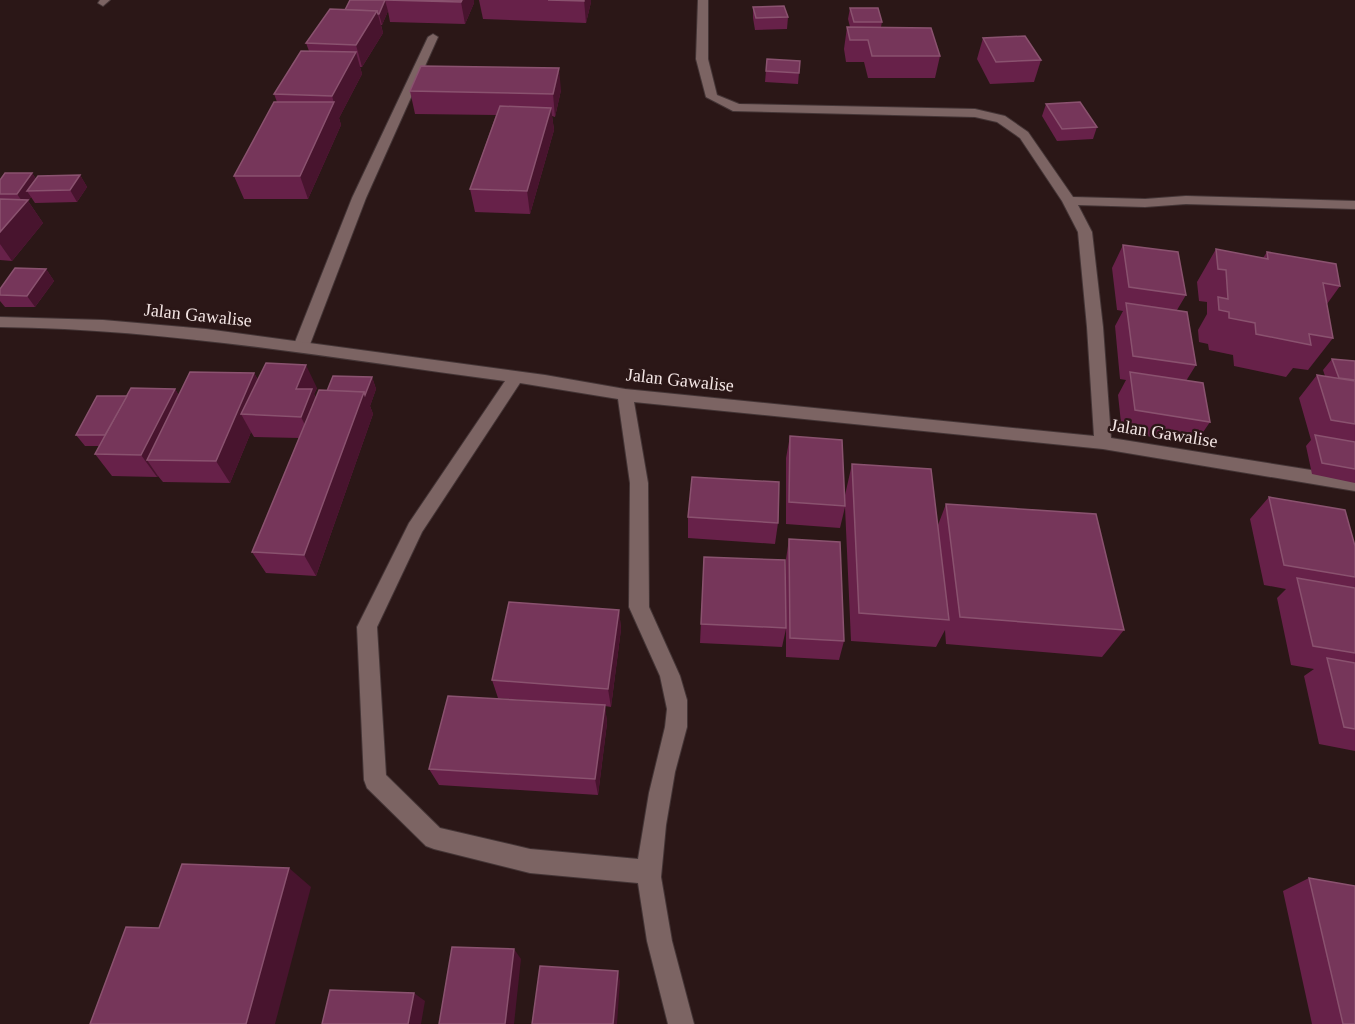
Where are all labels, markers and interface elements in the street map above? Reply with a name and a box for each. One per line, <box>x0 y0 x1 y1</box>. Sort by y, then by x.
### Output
street label: Jalan Gawalise <box>143 299 253 331</box>
street label: Jalan Gawalise <box>625 364 735 396</box>
street label: Jalan Gawalise <box>1109 415 1219 451</box>

